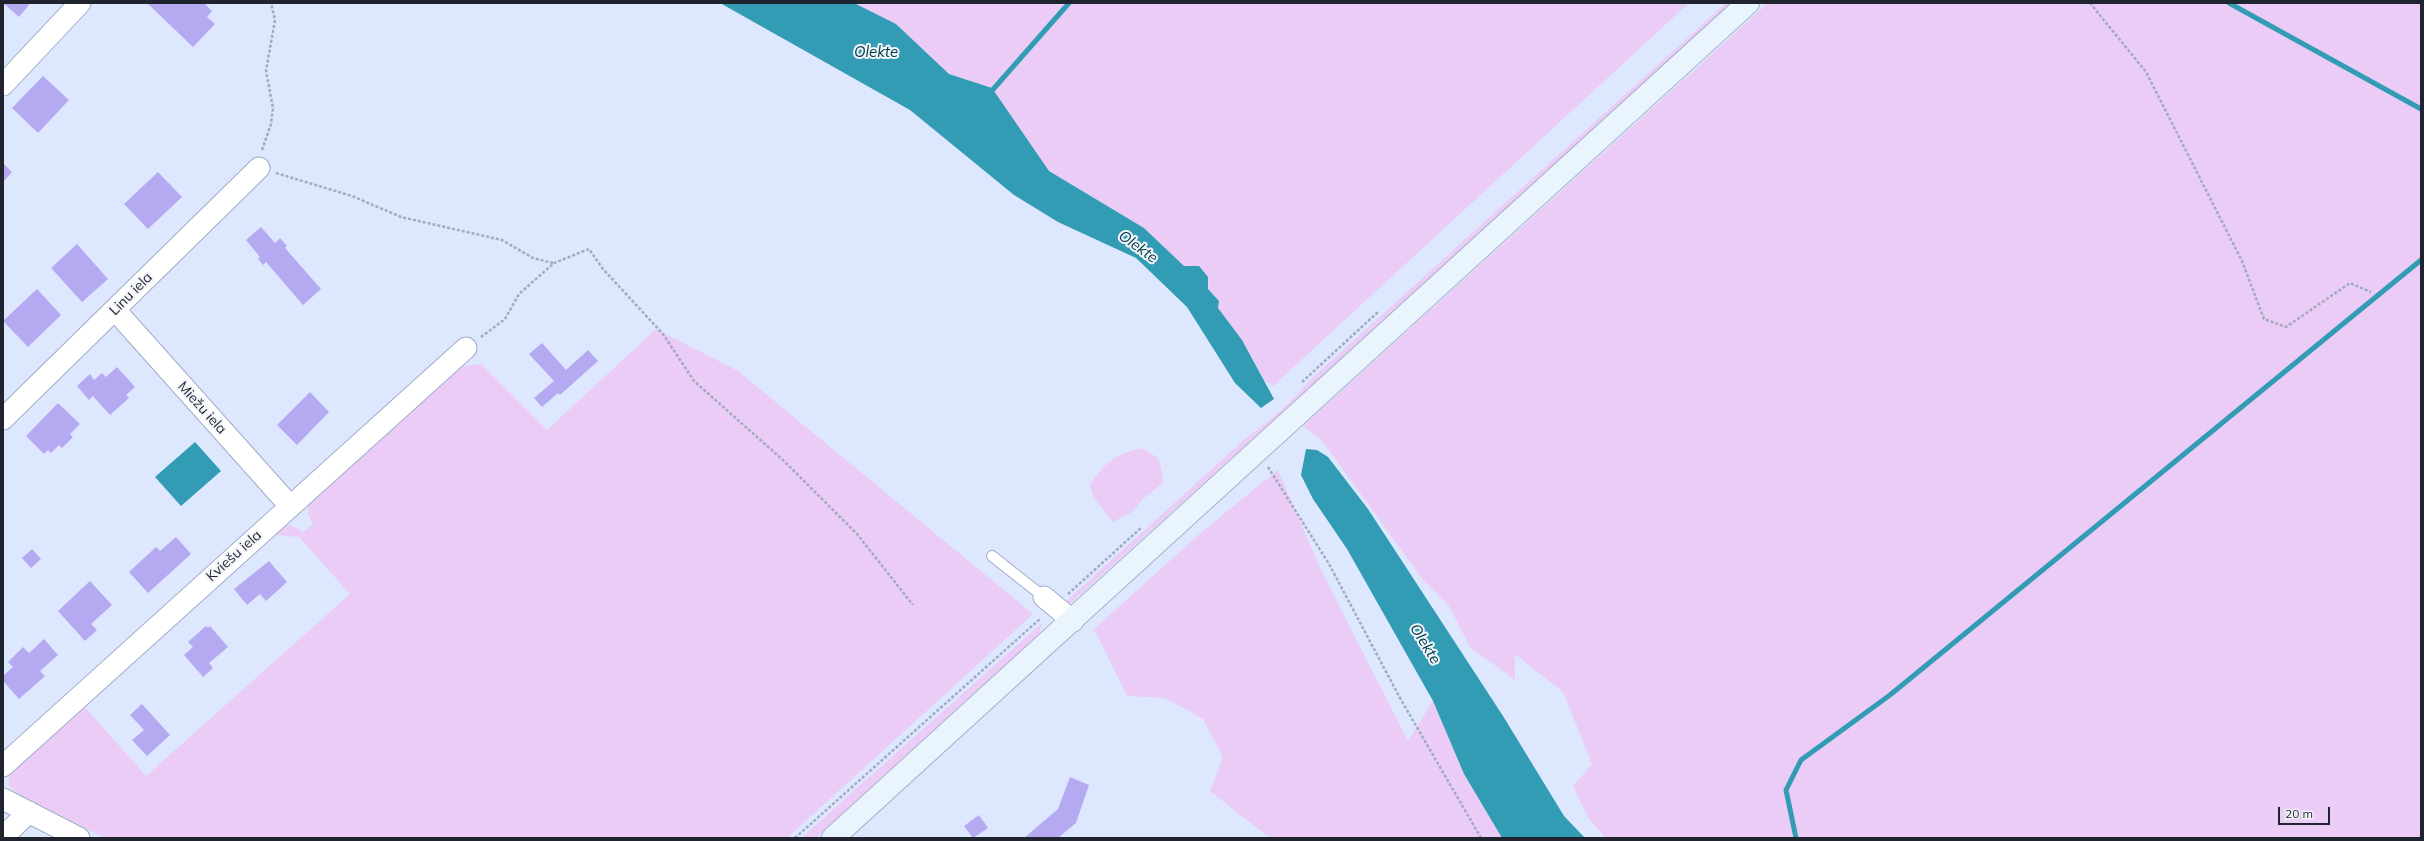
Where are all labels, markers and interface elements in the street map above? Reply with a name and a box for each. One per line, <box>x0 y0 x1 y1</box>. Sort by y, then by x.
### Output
water label: Olekte <box>854 43 898 61</box>
water label: Olekte <box>1115 227 1161 267</box>
street label: Linu iela <box>106 269 156 319</box>
street label: Miežu iela <box>174 378 230 438</box>
street label: Kviešu iela <box>203 527 265 585</box>
water label: Olekte <box>1406 620 1444 668</box>
scale bar <box>2280 799 2332 825</box>
text: 20 m <box>2285 806 2313 821</box>

